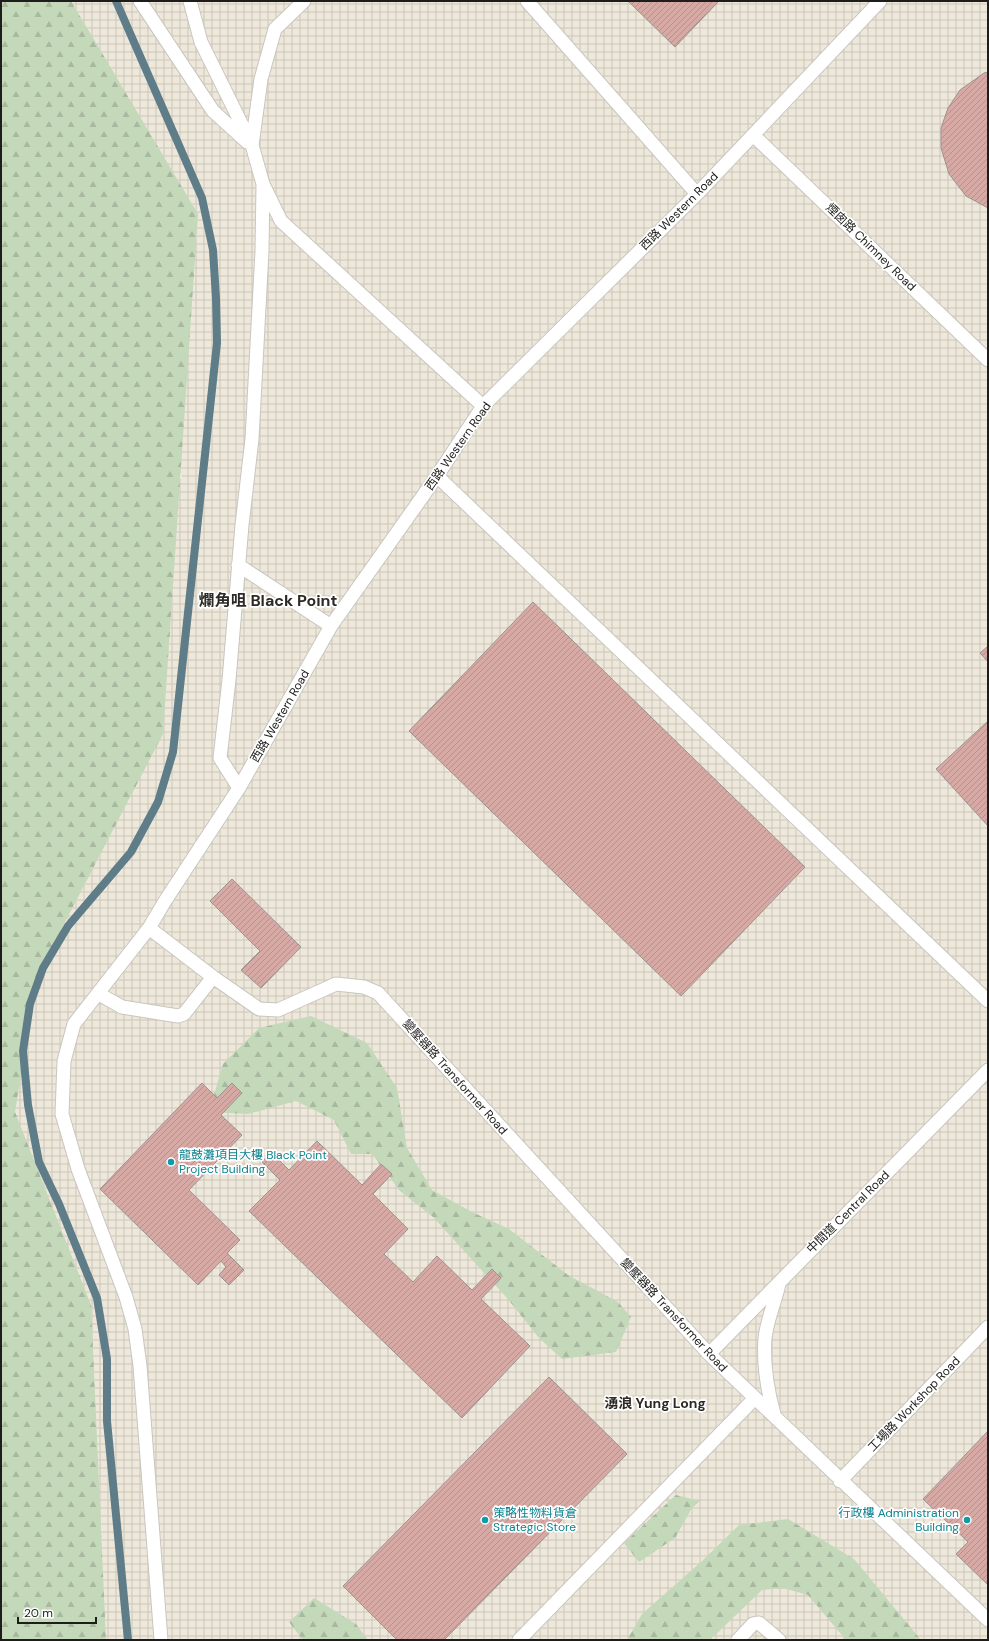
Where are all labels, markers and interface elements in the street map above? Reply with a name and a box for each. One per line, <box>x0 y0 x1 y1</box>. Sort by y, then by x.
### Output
street label: 西路 Western Road <box>636 168 722 254</box>
street label: 煙囱路 Chimney Road <box>822 200 920 294</box>
street label: 西路 Western Road <box>421 399 495 493</box>
district label: 爛角咀 Black Point <box>199 590 337 611</box>
street label: 西路 Western Road <box>247 667 313 765</box>
street label: 變壓器路 Transformer Road <box>399 1016 511 1138</box>
place label: 龍鼓灘項目大樓 Black Point Project Building <box>179 1147 327 1177</box>
marker: 龍鼓灘項目大樓 Black Point Project Building <box>166 1157 176 1167</box>
street label: 中間道 Central Road <box>803 1167 893 1257</box>
street label: 變壓器路 Transformer Road <box>617 1255 731 1375</box>
street label: 工場路 Workshop Road <box>864 1353 964 1455</box>
district label: 湧浪 Yung Long <box>604 1394 706 1412</box>
place label: 策略性物料貨倉 Strategic Store <box>493 1505 577 1535</box>
place label: 行政樓 Administration Building <box>838 1505 959 1535</box>
marker: 策略性物料貨倉 Strategic Store <box>480 1515 490 1525</box>
marker: 行政樓 Administration Building <box>962 1515 972 1525</box>
scale bar <box>18 1599 96 1625</box>
text: 20 m <box>24 1605 53 1621</box>

